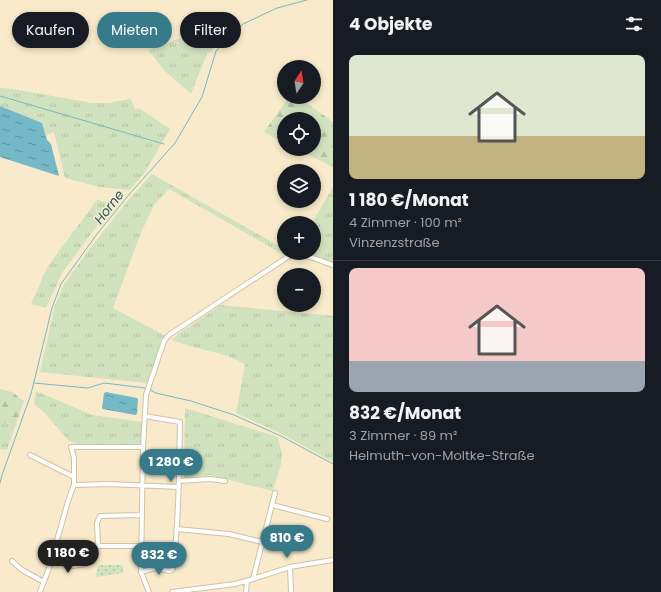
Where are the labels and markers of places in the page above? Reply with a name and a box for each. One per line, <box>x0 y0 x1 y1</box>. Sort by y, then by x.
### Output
pin: 1 280 € <box>134 449 208 483</box>
pin: 810 € <box>259 525 315 559</box>
pin: 1 180 € <box>31 540 105 574</box>
pin: 832 € <box>131 542 187 576</box>

